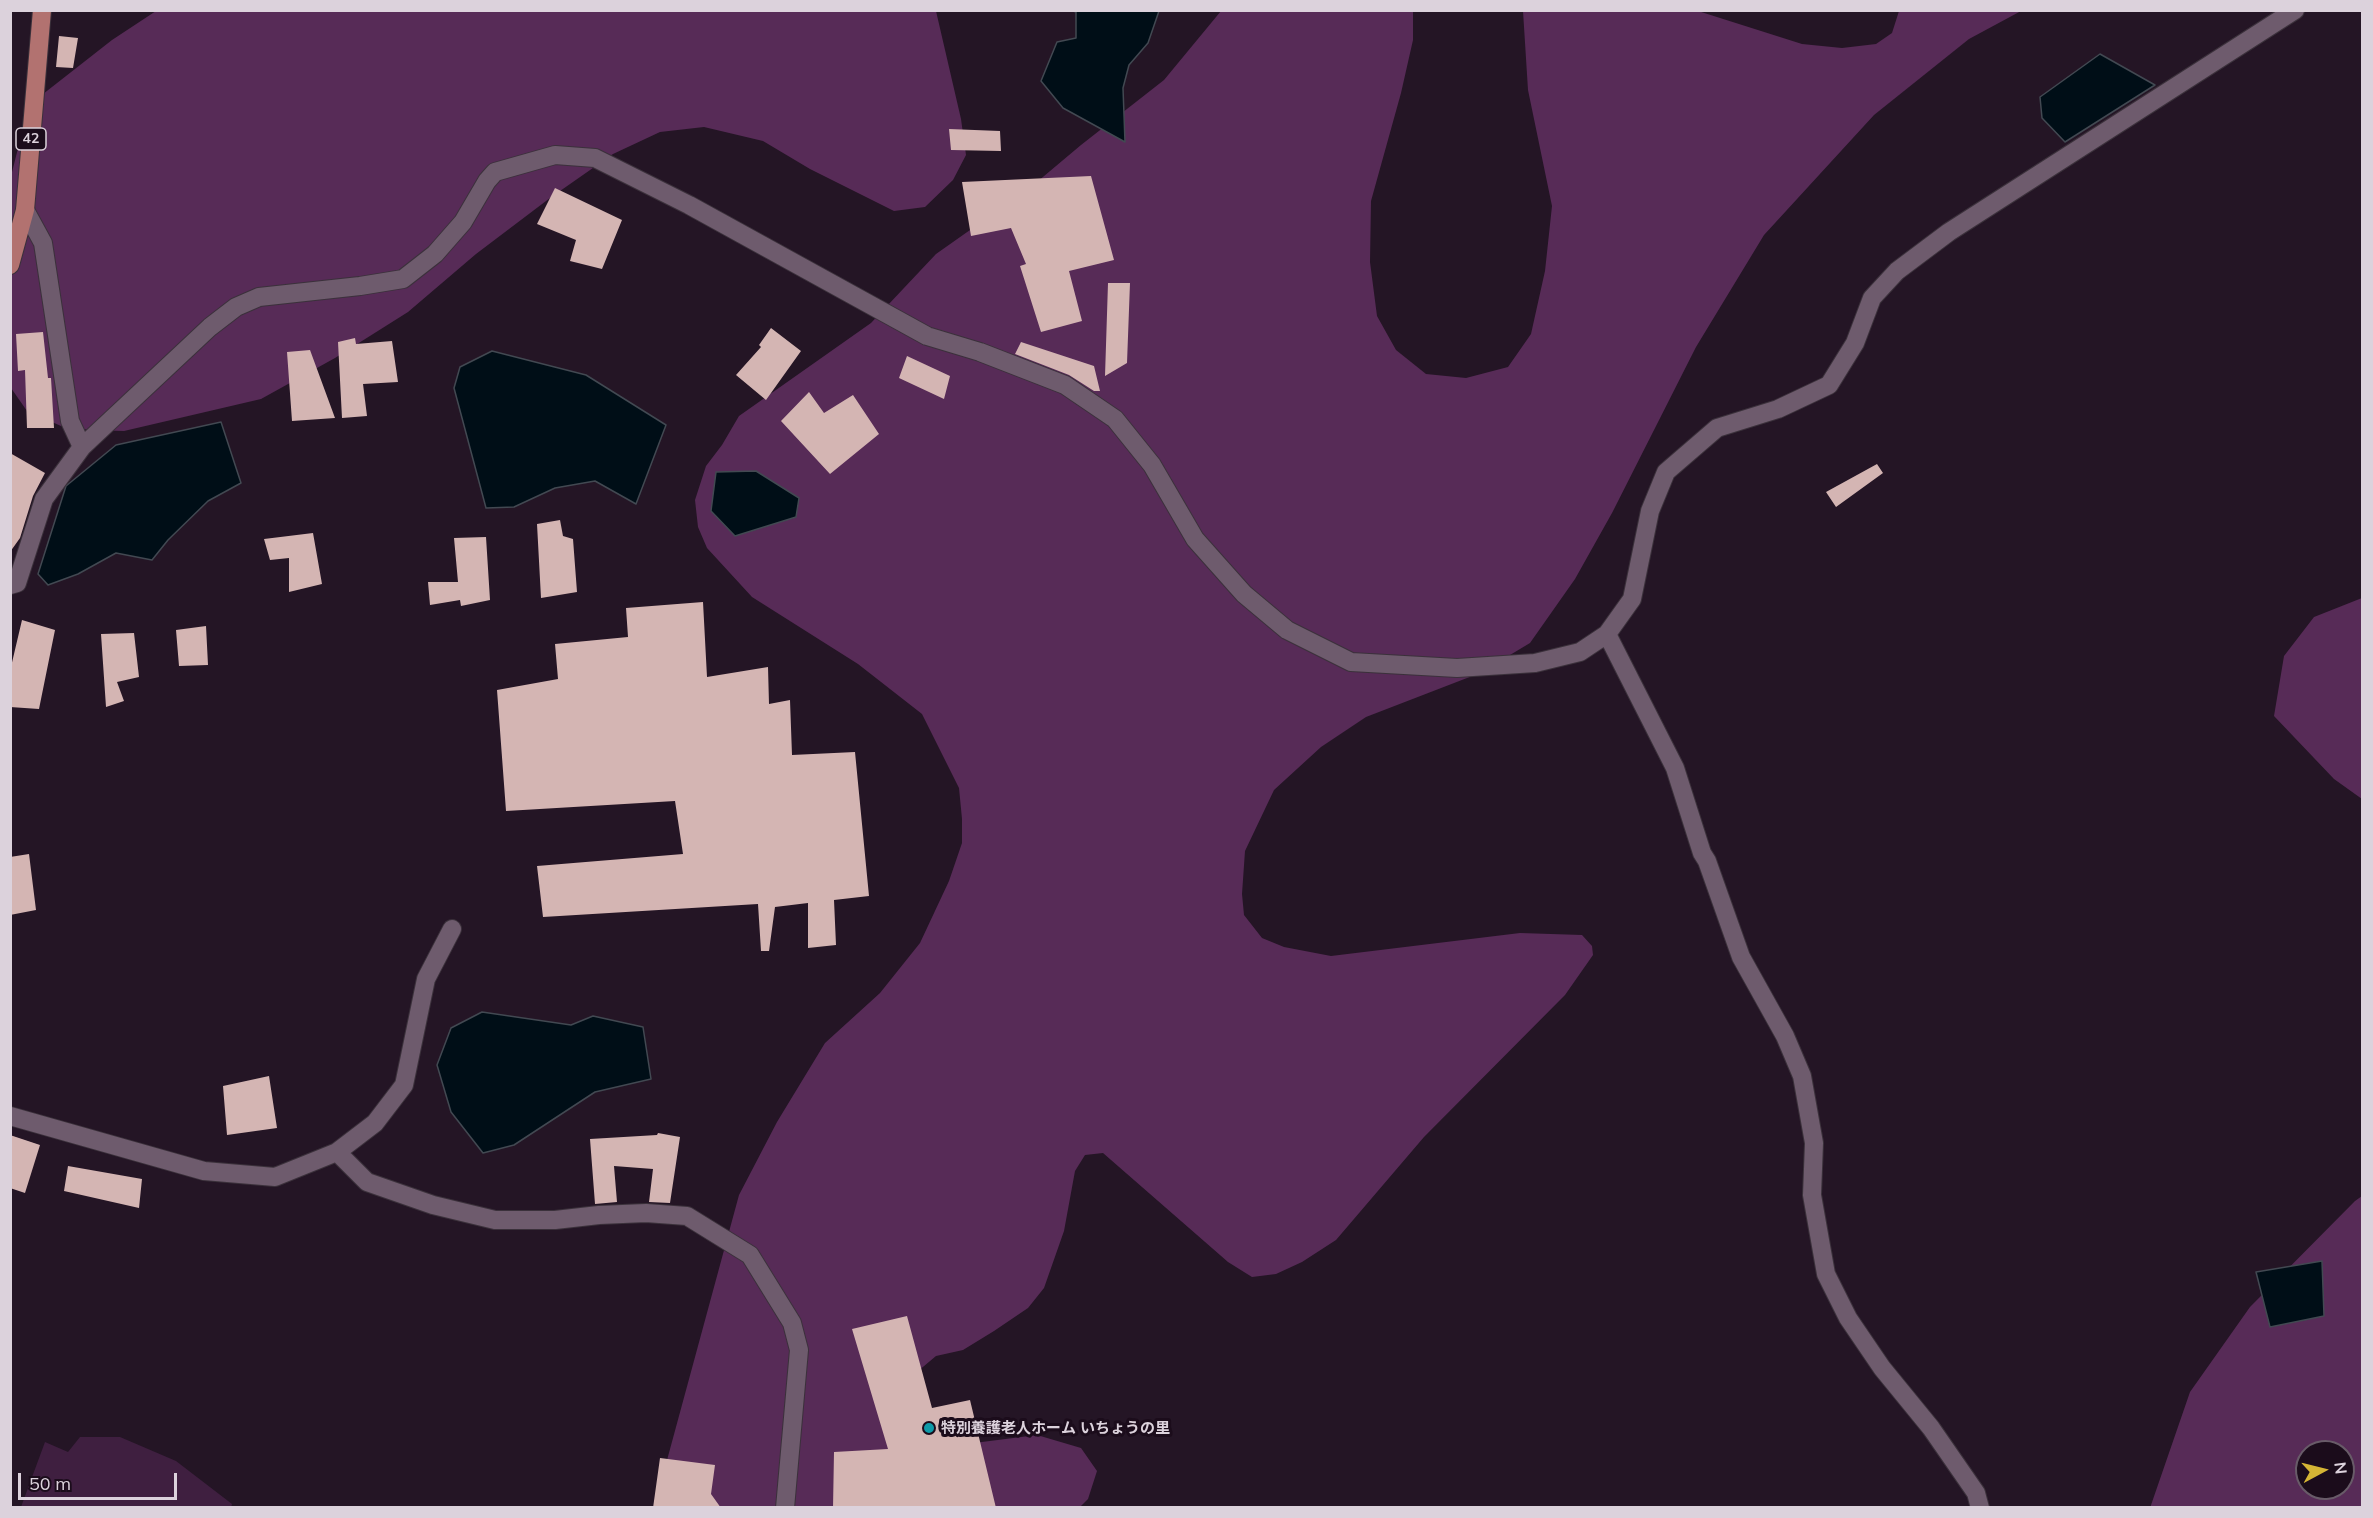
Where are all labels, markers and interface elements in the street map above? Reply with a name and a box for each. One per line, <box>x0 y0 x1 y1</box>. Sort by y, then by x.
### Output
road number: 42 <box>16 128 46 150</box>
place label: 特別養護老人ホーム いちょうの里 <box>941 1419 1170 1437</box>
marker: 特別養護老人ホーム いちょうの里 <box>922 1421 936 1435</box>
north arrow <box>2295 1440 2355 1500</box>
scale bar <box>21 1461 180 1499</box>
text: N <box>2330 1461 2352 1475</box>
text: 50 m <box>29 1472 71 1495</box>

